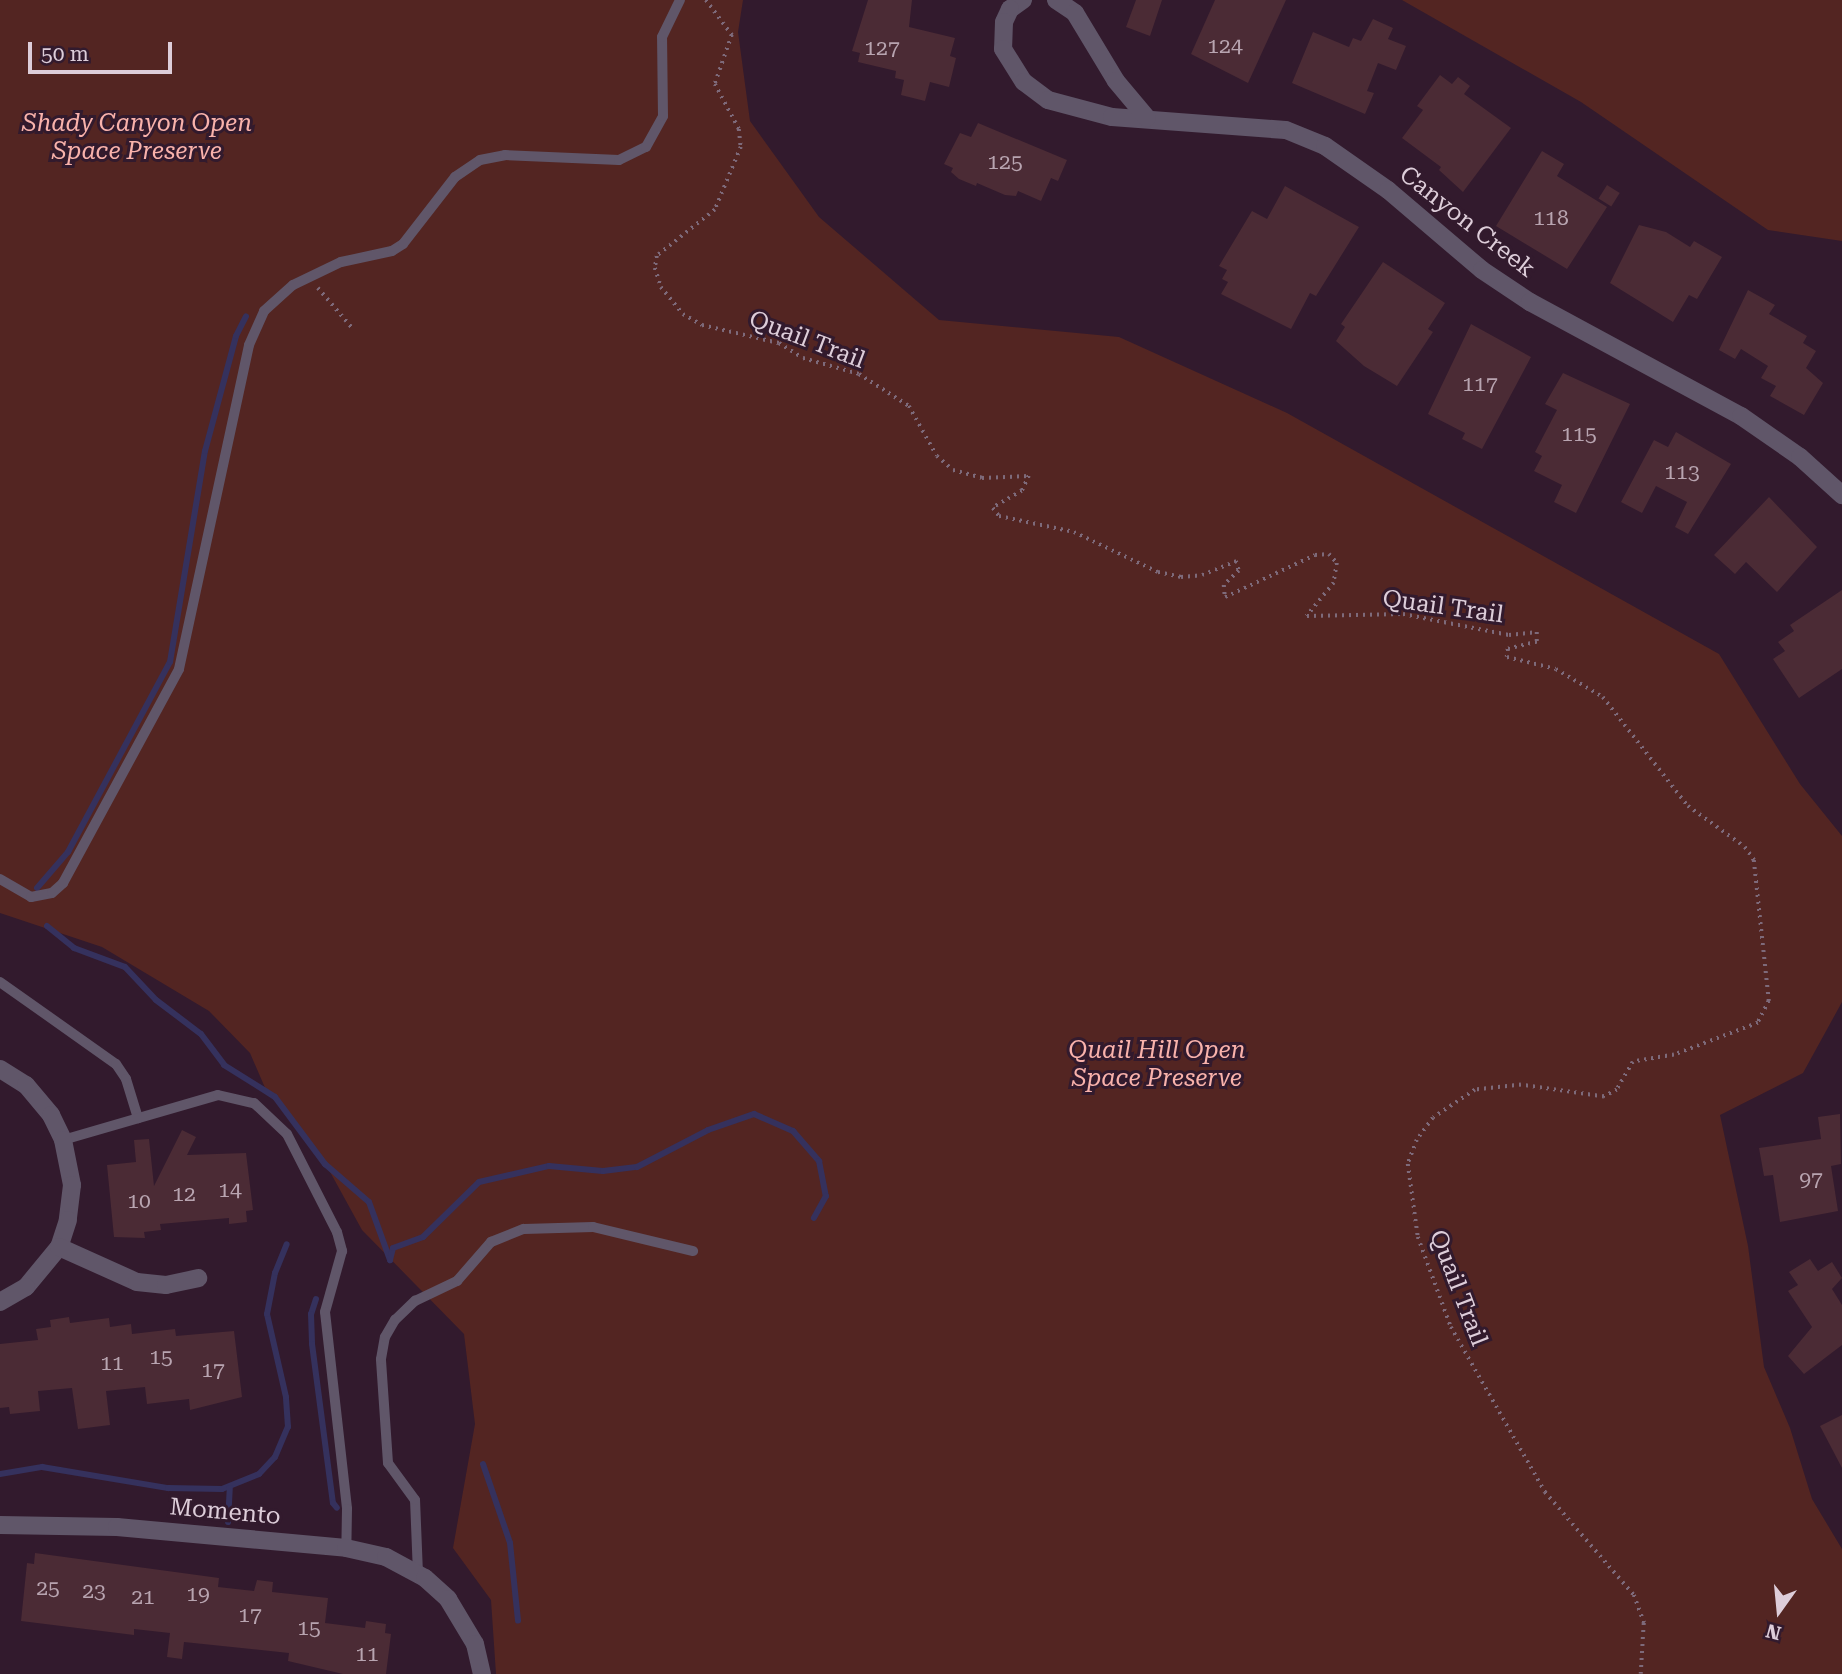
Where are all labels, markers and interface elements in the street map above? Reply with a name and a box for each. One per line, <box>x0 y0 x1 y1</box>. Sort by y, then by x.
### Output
scale bar <box>32 28 175 72</box>
house number: 124 <box>1207 33 1243 59</box>
house number: 127 <box>864 35 900 61</box>
text: 50 m <box>41 42 89 66</box>
park label: Shady Canyon Open Space Preserve <box>22 110 252 166</box>
house number: 125 <box>987 149 1023 175</box>
street label: Canyon Creek <box>1394 160 1540 284</box>
house number: 118 <box>1533 205 1569 231</box>
street label: Quail Trail <box>745 305 869 375</box>
house number: 117 <box>1462 371 1498 397</box>
house number: 115 <box>1561 421 1597 447</box>
house number: 113 <box>1664 459 1700 485</box>
street label: Quail Trail <box>1381 584 1505 630</box>
park label: Quail Hill Open Space Preserve <box>1068 1037 1246 1093</box>
house number: 97 <box>1799 1166 1823 1192</box>
house number: 14 <box>218 1177 242 1203</box>
house number: 12 <box>172 1181 196 1207</box>
house number: 10 <box>127 1188 151 1214</box>
street label: Quail Trail <box>1423 1226 1493 1350</box>
house number: 15 <box>149 1344 173 1370</box>
house number: 11 <box>100 1350 124 1376</box>
house number: 17 <box>201 1357 225 1383</box>
street label: Momento <box>168 1493 282 1531</box>
house number: 25 <box>36 1575 60 1601</box>
north arrow <box>1744 1576 1814 1646</box>
house number: 23 <box>82 1578 106 1604</box>
house number: 19 <box>186 1581 210 1607</box>
house number: 21 <box>131 1584 155 1610</box>
house number: 17 <box>238 1602 262 1628</box>
house number: 15 <box>297 1615 321 1641</box>
text: N <box>1763 1619 1783 1645</box>
house number: 11 <box>355 1641 379 1667</box>

